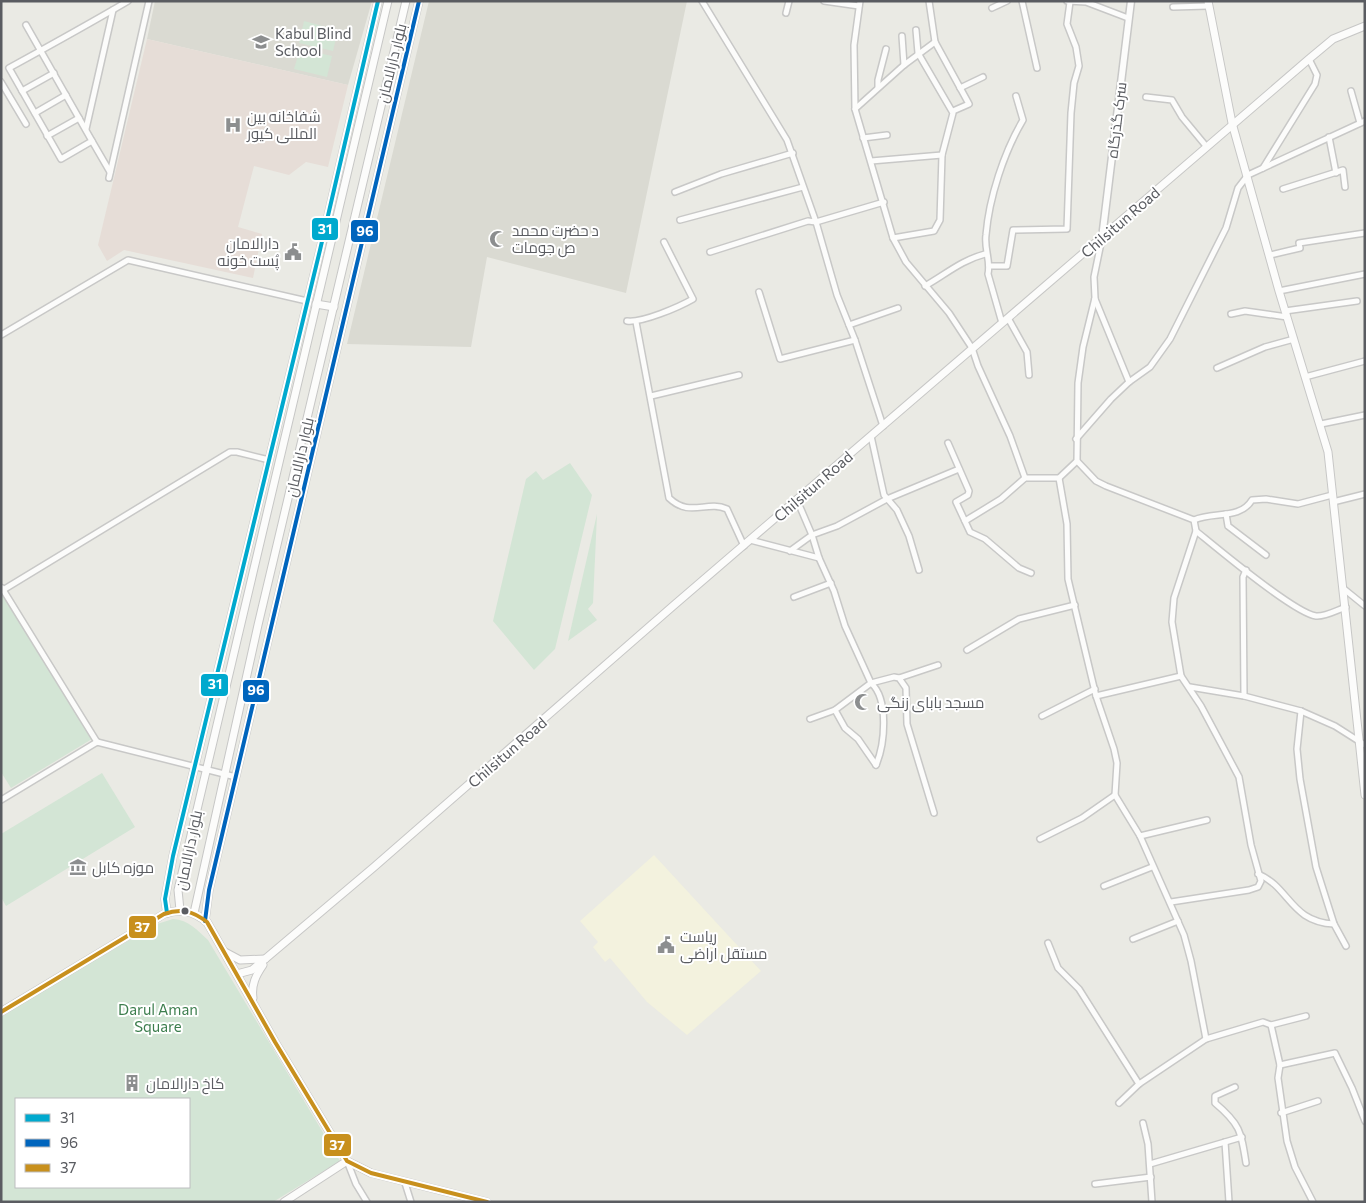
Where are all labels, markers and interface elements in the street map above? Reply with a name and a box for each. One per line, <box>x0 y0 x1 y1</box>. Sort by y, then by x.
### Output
street label: بلوار دارالامان <box>372 21 411 105</box>
place label: Kabul Blind School <box>275 24 351 59</box>
school or university icon: Kabul Blind School <box>251 32 271 52</box>
street label: سرک گذرگاه <box>1102 81 1131 159</box>
place label: شفاخانه بین المللی کیور <box>246 107 321 144</box>
hospital icon: شفاخانه بین المللی کیور <box>223 115 243 135</box>
street label: Chilsitun Road <box>1077 183 1163 261</box>
line badge: 31 <box>311 217 339 241</box>
line badge: 96 <box>350 219 379 243</box>
text: 31 <box>318 220 332 237</box>
place label: د حضرت محمد ص جومات <box>512 221 599 258</box>
text: 96 <box>356 222 374 239</box>
mosque icon: د حضرت محمد ص جومات <box>488 229 508 249</box>
place label: دارالامان پُست خونه <box>217 234 279 271</box>
public building icon: دارالامان پُست خونه <box>283 242 303 262</box>
street label: بلوار دارالامان <box>281 415 319 499</box>
street label: Chilsitun Road <box>770 447 856 525</box>
line badge: 31 <box>200 673 229 697</box>
text: 31 <box>208 675 222 692</box>
line badge: 96 <box>242 679 270 703</box>
text: 96 <box>247 681 265 698</box>
mosque icon: مسجد بابای زنگی <box>853 692 873 712</box>
place label: مسجد بابای زنگی <box>877 693 984 713</box>
street label: Chilsitun Road <box>464 713 550 791</box>
street label: بلوار دارالامان <box>171 808 207 892</box>
museum icon: موزه کابل <box>68 857 88 877</box>
place label: موزه کابل <box>92 858 154 878</box>
unlabelled marker <box>180 906 190 916</box>
line badge: 37 <box>128 915 157 939</box>
text: 37 <box>134 918 150 935</box>
place label: ریاست مستقل اراضی <box>680 927 767 964</box>
public building icon: ریاست مستقل اراضی <box>656 935 676 955</box>
park label: Darul Aman Square <box>118 1000 198 1035</box>
building icon: کاخ دارالامان <box>122 1073 142 1093</box>
place label: کاخ دارالامان <box>146 1074 224 1095</box>
legend <box>15 1098 190 1188</box>
text: 31 <box>60 1108 75 1126</box>
text: 96 <box>60 1133 78 1151</box>
line badge: 37 <box>323 1133 352 1157</box>
text: 37 <box>329 1136 345 1153</box>
text: 37 <box>60 1158 76 1176</box>

